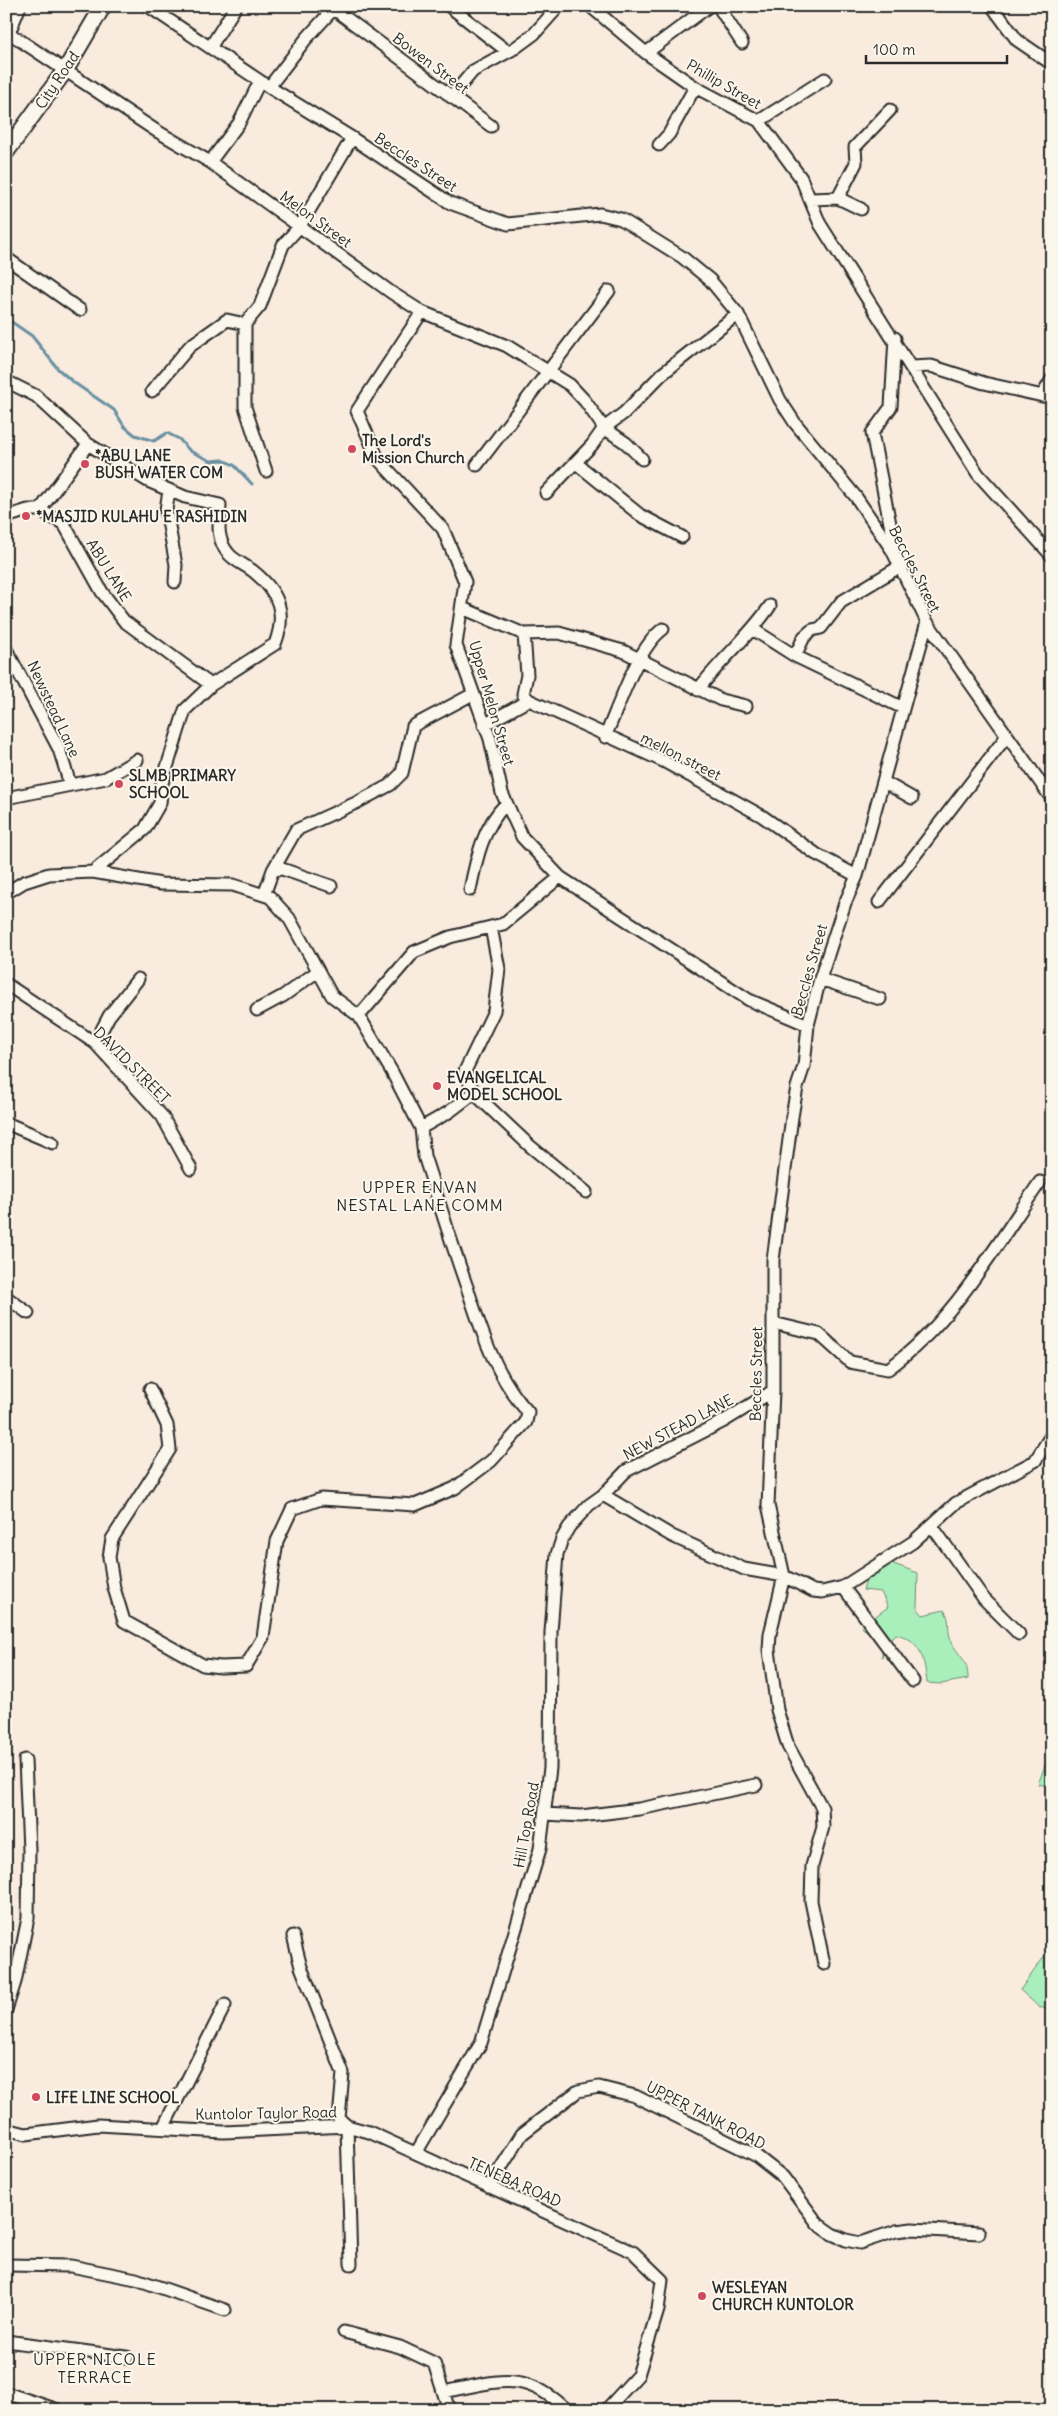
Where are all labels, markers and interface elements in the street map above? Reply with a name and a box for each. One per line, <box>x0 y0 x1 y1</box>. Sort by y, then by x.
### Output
street label: Bowen Street <box>389 28 473 98</box>
scale bar <box>866 32 1007 64</box>
text: 100 m <box>873 40 915 59</box>
street label: City Road <box>31 47 83 112</box>
street label: Phillip Street <box>683 55 765 113</box>
street label: Beccles Street <box>371 128 461 196</box>
street label: Melon Street <box>276 187 356 251</box>
place label: The Lord's Mission Church <box>362 431 465 467</box>
marker: The Lord's Mission Church <box>346 443 358 455</box>
place label: *ABU LANE BUSH WATER COM <box>95 446 223 482</box>
marker: *ABU LANE BUSH WATER COM <box>79 458 91 470</box>
place label: *MASJID KULAHU E RASHIDIN <box>36 507 247 526</box>
marker: *MASJID KULAHU E RASHIDIN <box>20 510 32 522</box>
street label: Beccles Street <box>885 522 945 616</box>
street label: ABU LANE <box>82 535 136 605</box>
street label: Upper Melon Street <box>465 638 519 768</box>
street label: Newstead Lane <box>23 658 85 760</box>
street label: mellon street <box>638 728 724 784</box>
place label: SLMB PRIMARY SCHOOL <box>129 766 236 802</box>
marker: SLMB PRIMARY SCHOOL <box>113 778 125 790</box>
street label: Beccles Street <box>787 922 831 1018</box>
street label: DAVID STREET <box>90 1023 175 1108</box>
place label: EVANGELICAL MODEL SCHOOL <box>447 1068 562 1104</box>
marker: EVANGELICAL MODEL SCHOOL <box>431 1080 443 1092</box>
district label: UPPER ENVAN NESTAL LANE COMM <box>336 1177 504 1215</box>
street label: Beccles Street <box>746 1326 766 1422</box>
street label: NEW STEAD LANE <box>620 1390 737 1464</box>
street label: Hill Top Road <box>509 1780 543 1870</box>
street label: UPPER TANK ROAD <box>643 2077 769 2153</box>
place label: LIFE LINE SCHOOL <box>46 2088 179 2107</box>
marker: LIFE LINE SCHOOL <box>30 2091 42 2103</box>
street label: Kuntolor Taylor Road <box>195 2102 337 2124</box>
street label: TENEBA ROAD <box>465 2153 565 2211</box>
place label: WESLEYAN CHURCH KUNTOLOR <box>712 2278 854 2314</box>
marker: WESLEYAN CHURCH KUNTOLOR <box>696 2290 708 2302</box>
district label: UPPER NICOLE TERRACE <box>33 2349 157 2387</box>

